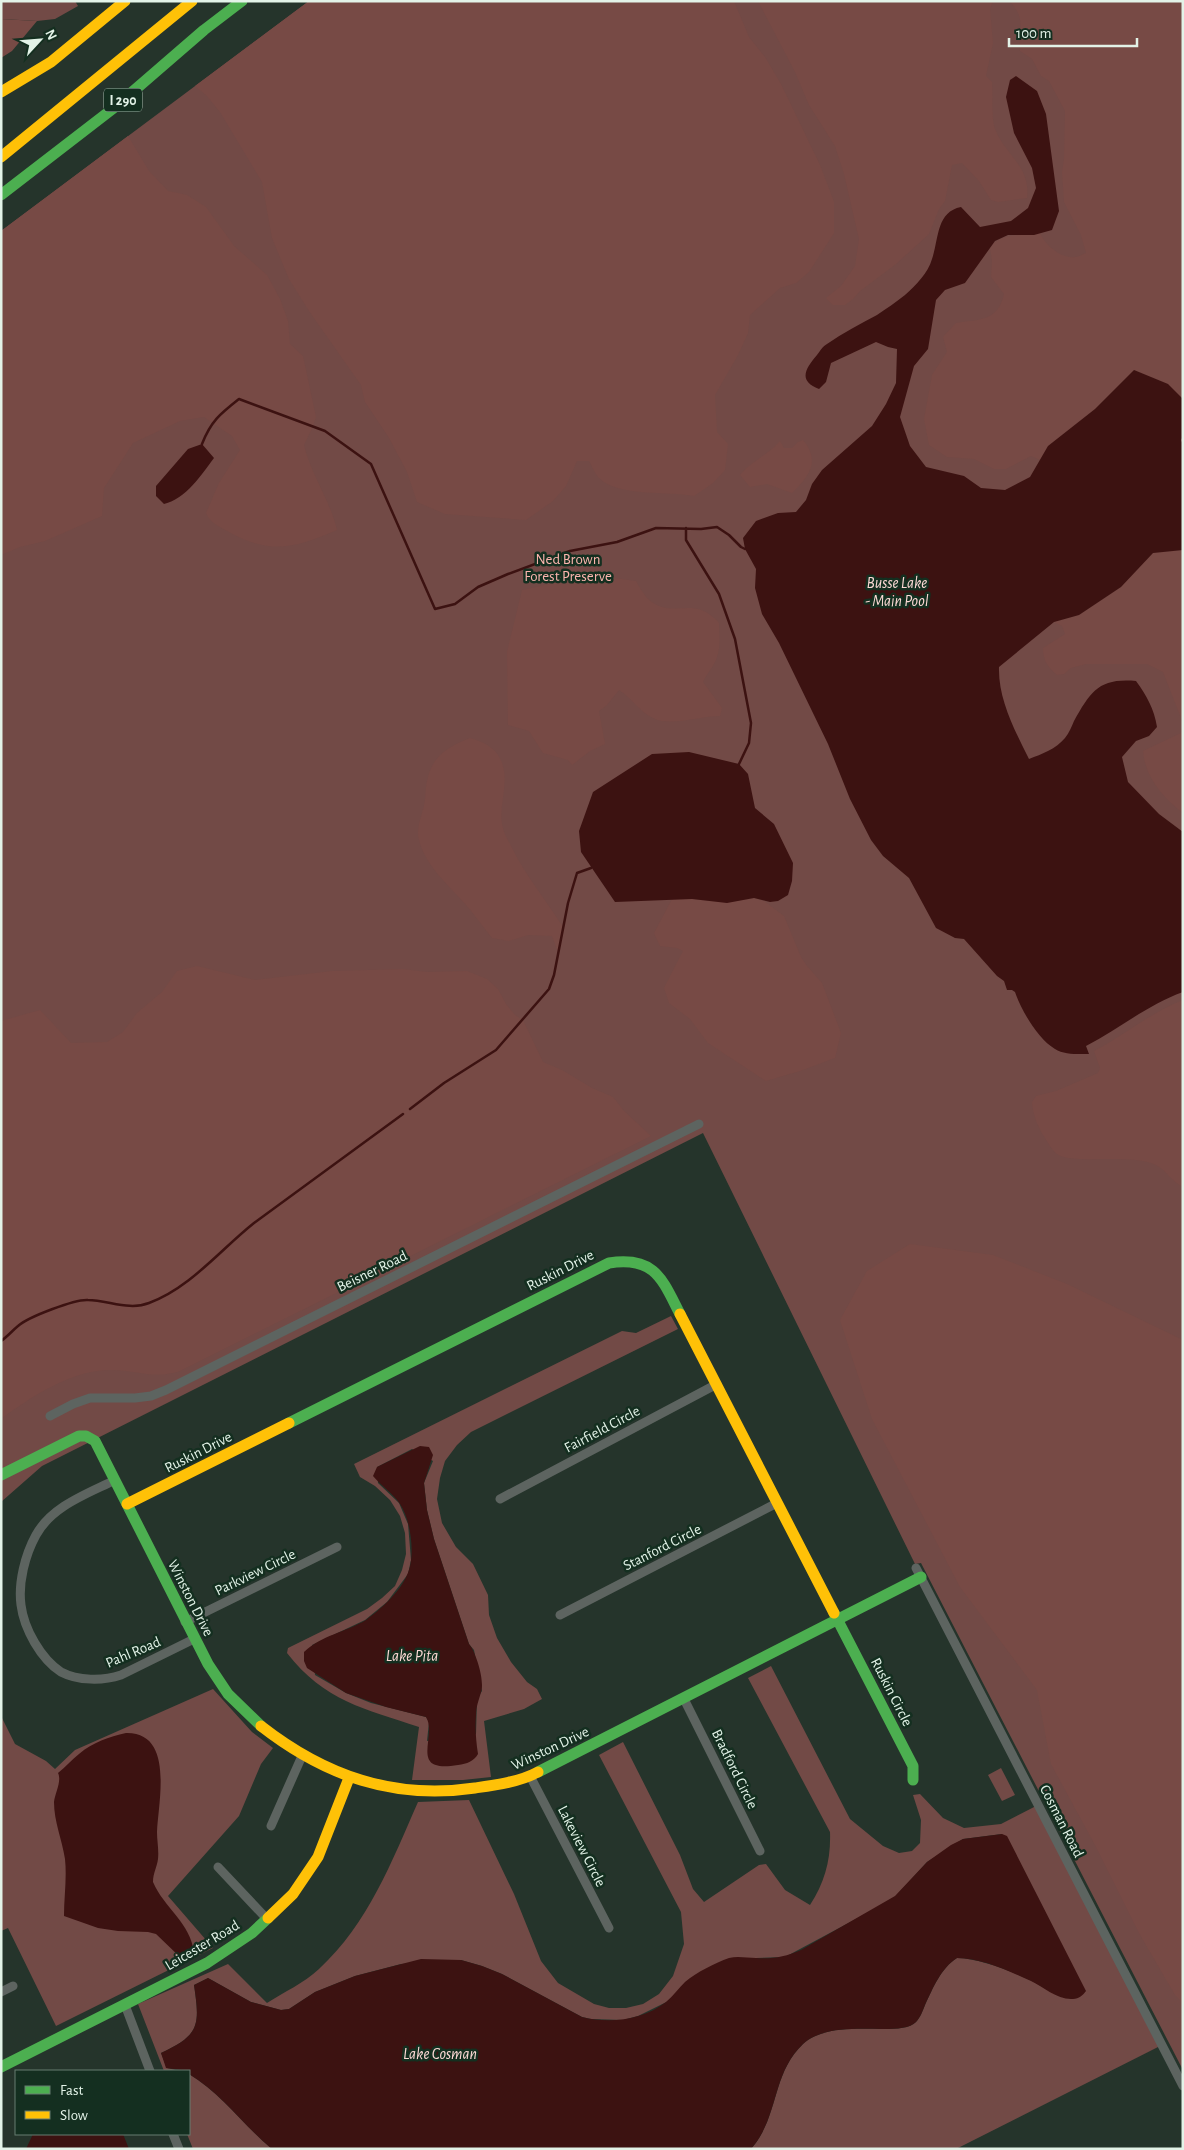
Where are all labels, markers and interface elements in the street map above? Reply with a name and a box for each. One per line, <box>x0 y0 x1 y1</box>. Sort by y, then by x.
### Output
north arrow <box>15 15 65 65</box>
scale bar <box>1009 15 1136 47</box>
text: 100 m <box>1016 26 1051 41</box>
text: N <box>42 27 59 42</box>
road number: I 290 <box>104 88 142 112</box>
park label: Ned Brown Forest Preserve <box>524 552 612 584</box>
water label: Busse Lake - Main Pool <box>865 575 929 609</box>
street label: Ruskin Drive <box>524 1247 596 1294</box>
street label: Beisner Road <box>335 1248 410 1295</box>
street label: Fairfield Circle <box>562 1403 643 1456</box>
street label: Ruskin Drive <box>162 1429 234 1476</box>
street label: Stanford Circle <box>621 1521 704 1574</box>
street label: Parkview Circle <box>212 1546 298 1598</box>
street label: Winston Drive <box>165 1558 216 1639</box>
street label: Pahl Road <box>103 1634 163 1671</box>
water label: Lake Pita <box>386 1648 438 1664</box>
street label: Ruskin Circle <box>868 1656 915 1729</box>
street label: Winston Drive <box>509 1724 591 1773</box>
street label: Bradford Circle <box>709 1727 760 1811</box>
street label: Cosman Road <box>1037 1783 1086 1860</box>
street label: Lakeview Circle <box>555 1803 608 1889</box>
street label: Leicester Road <box>163 1917 242 1973</box>
water label: Lake Cosman <box>403 2046 477 2062</box>
legend <box>15 2070 190 2135</box>
text: Fast <box>60 2083 84 2098</box>
text: Slow <box>60 2108 88 2123</box>

